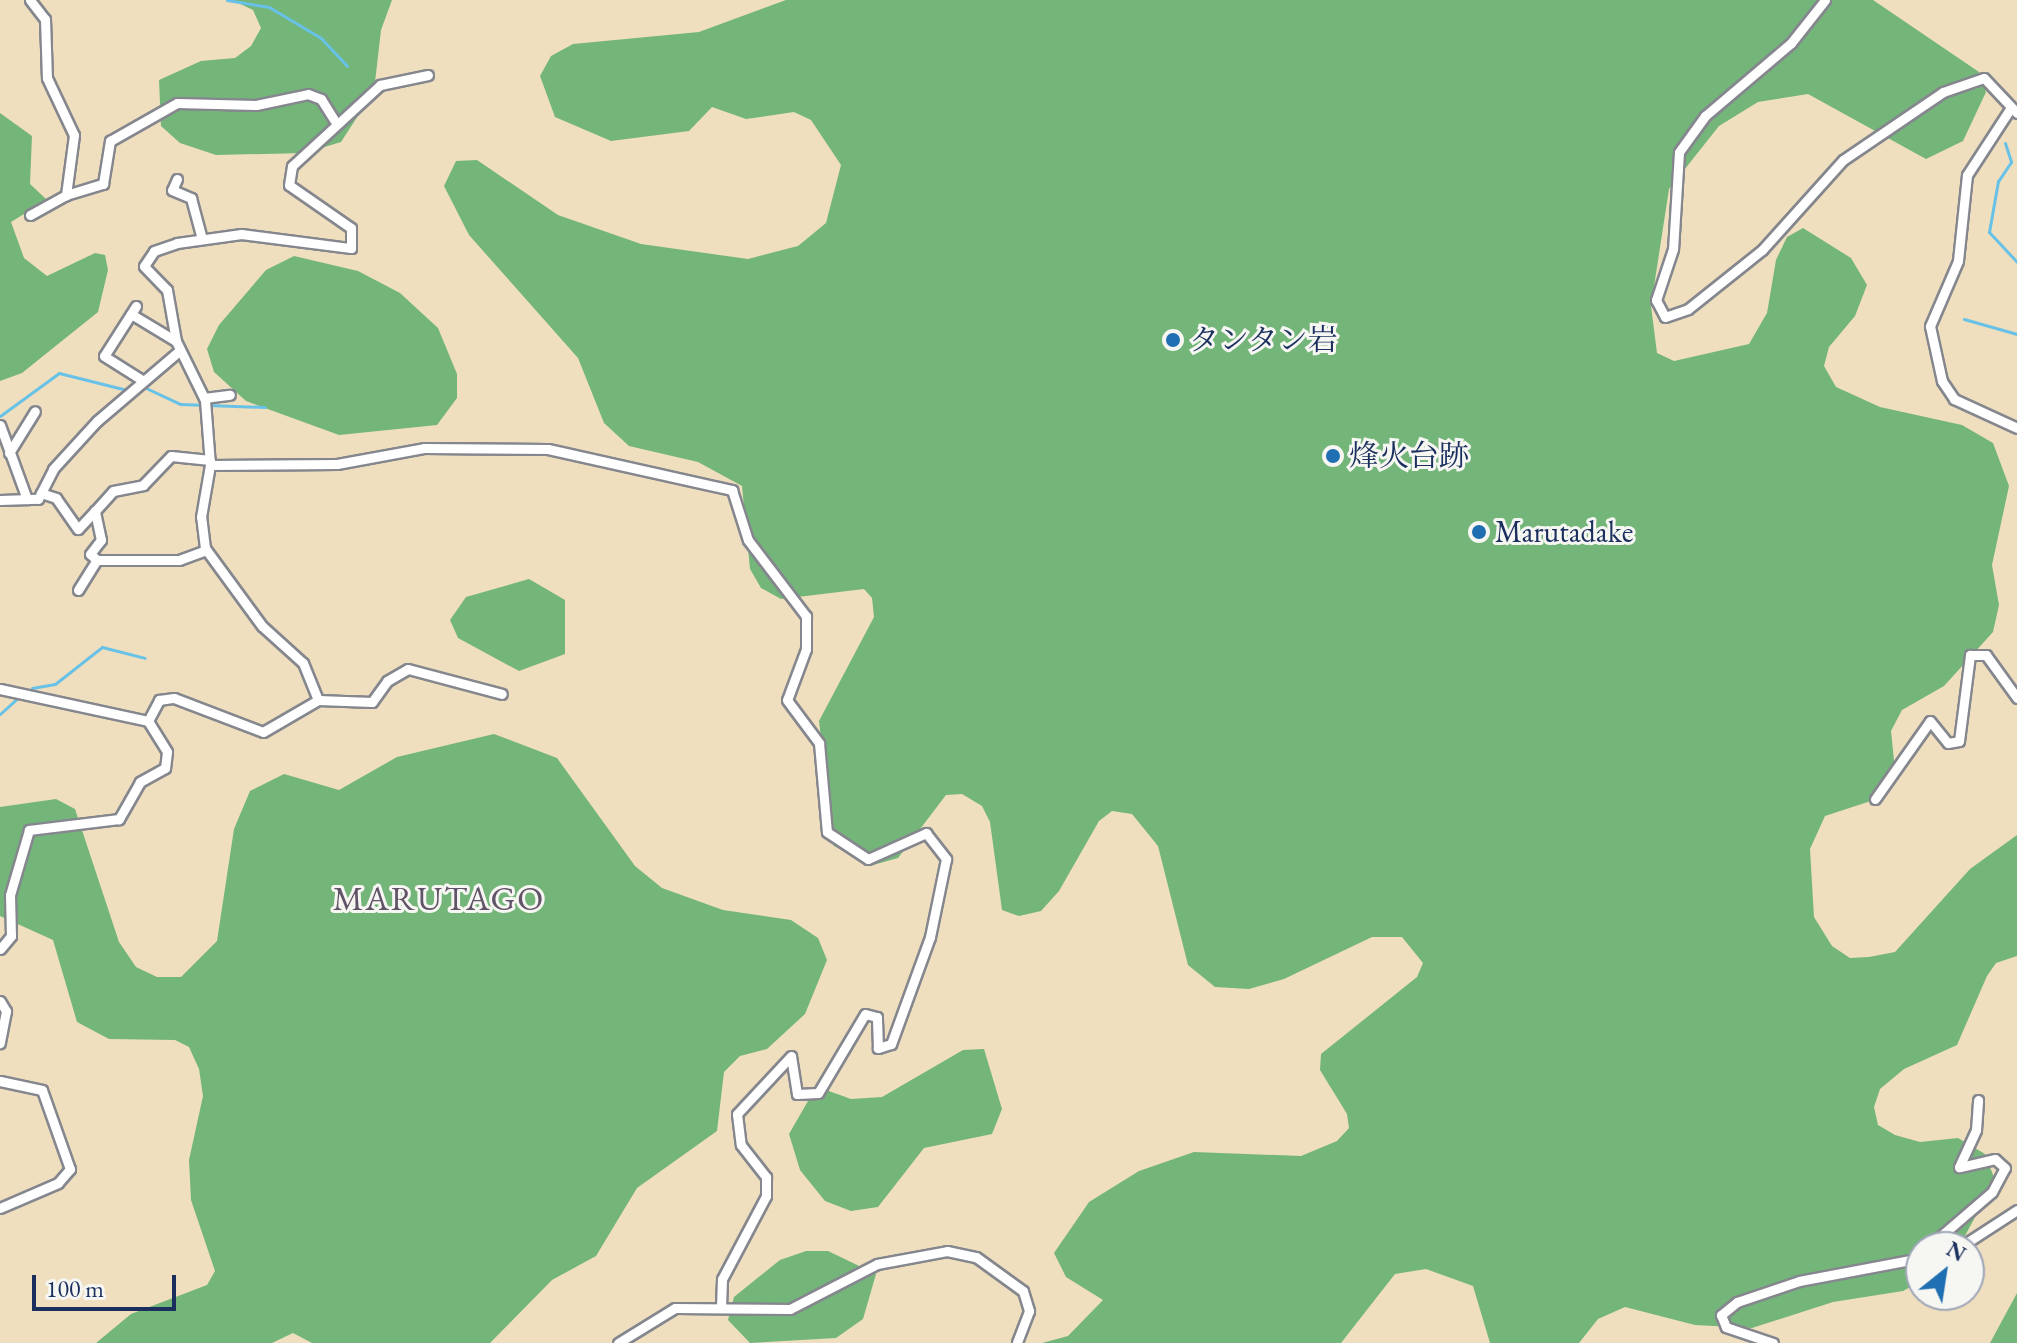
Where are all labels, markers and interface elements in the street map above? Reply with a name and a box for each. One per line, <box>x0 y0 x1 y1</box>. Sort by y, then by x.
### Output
place label: タンタン岩 <box>1189 322 1339 358</box>
marker: タンタン岩 <box>1164 331 1182 349</box>
place label: 烽火台跡 <box>1349 438 1469 474</box>
marker: 烽火台跡 <box>1324 447 1342 465</box>
place label: Marutadake <box>1495 514 1634 550</box>
marker: Marutadake <box>1470 523 1488 541</box>
district label: MARUTAGO <box>333 879 545 919</box>
north arrow <box>1905 1231 1985 1311</box>
text: N <box>1941 1235 1971 1269</box>
scale bar <box>36 1259 180 1309</box>
text: 100 m <box>46 1273 104 1304</box>

